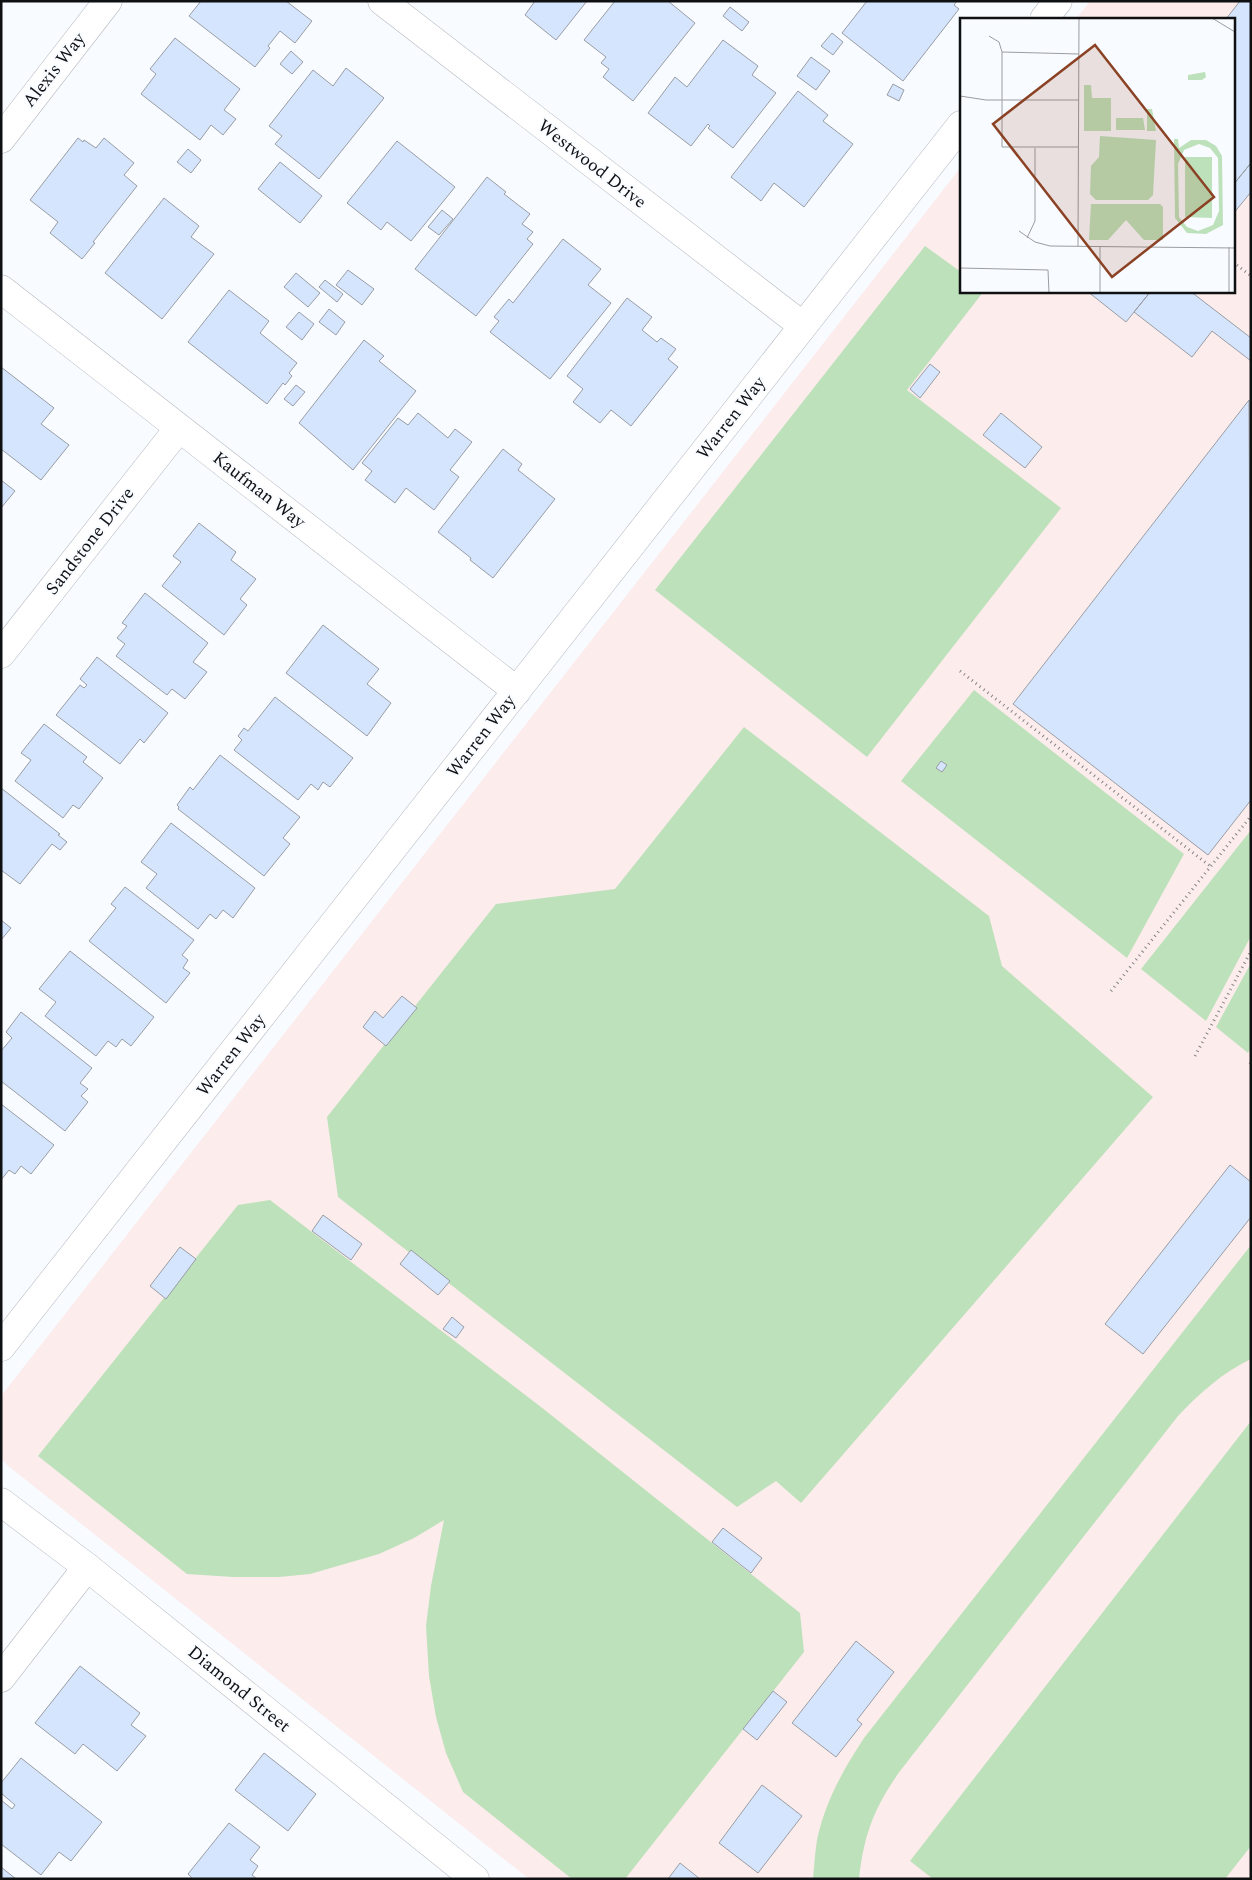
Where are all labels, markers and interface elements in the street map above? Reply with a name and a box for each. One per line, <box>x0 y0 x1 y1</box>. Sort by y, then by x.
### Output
inset map <box>960 18 1234 292</box>
street label: Alexis Way <box>16 26 93 113</box>
street label: Westwood Drive <box>532 113 652 215</box>
street label: Warren Way <box>690 370 773 465</box>
street label: Kaufman Way <box>207 445 312 536</box>
street label: Sandstone Drive <box>39 481 141 601</box>
street label: Warren Way <box>440 688 523 783</box>
street label: Warren Way <box>190 1007 273 1102</box>
street label: Diamond Street <box>182 1639 296 1739</box>

